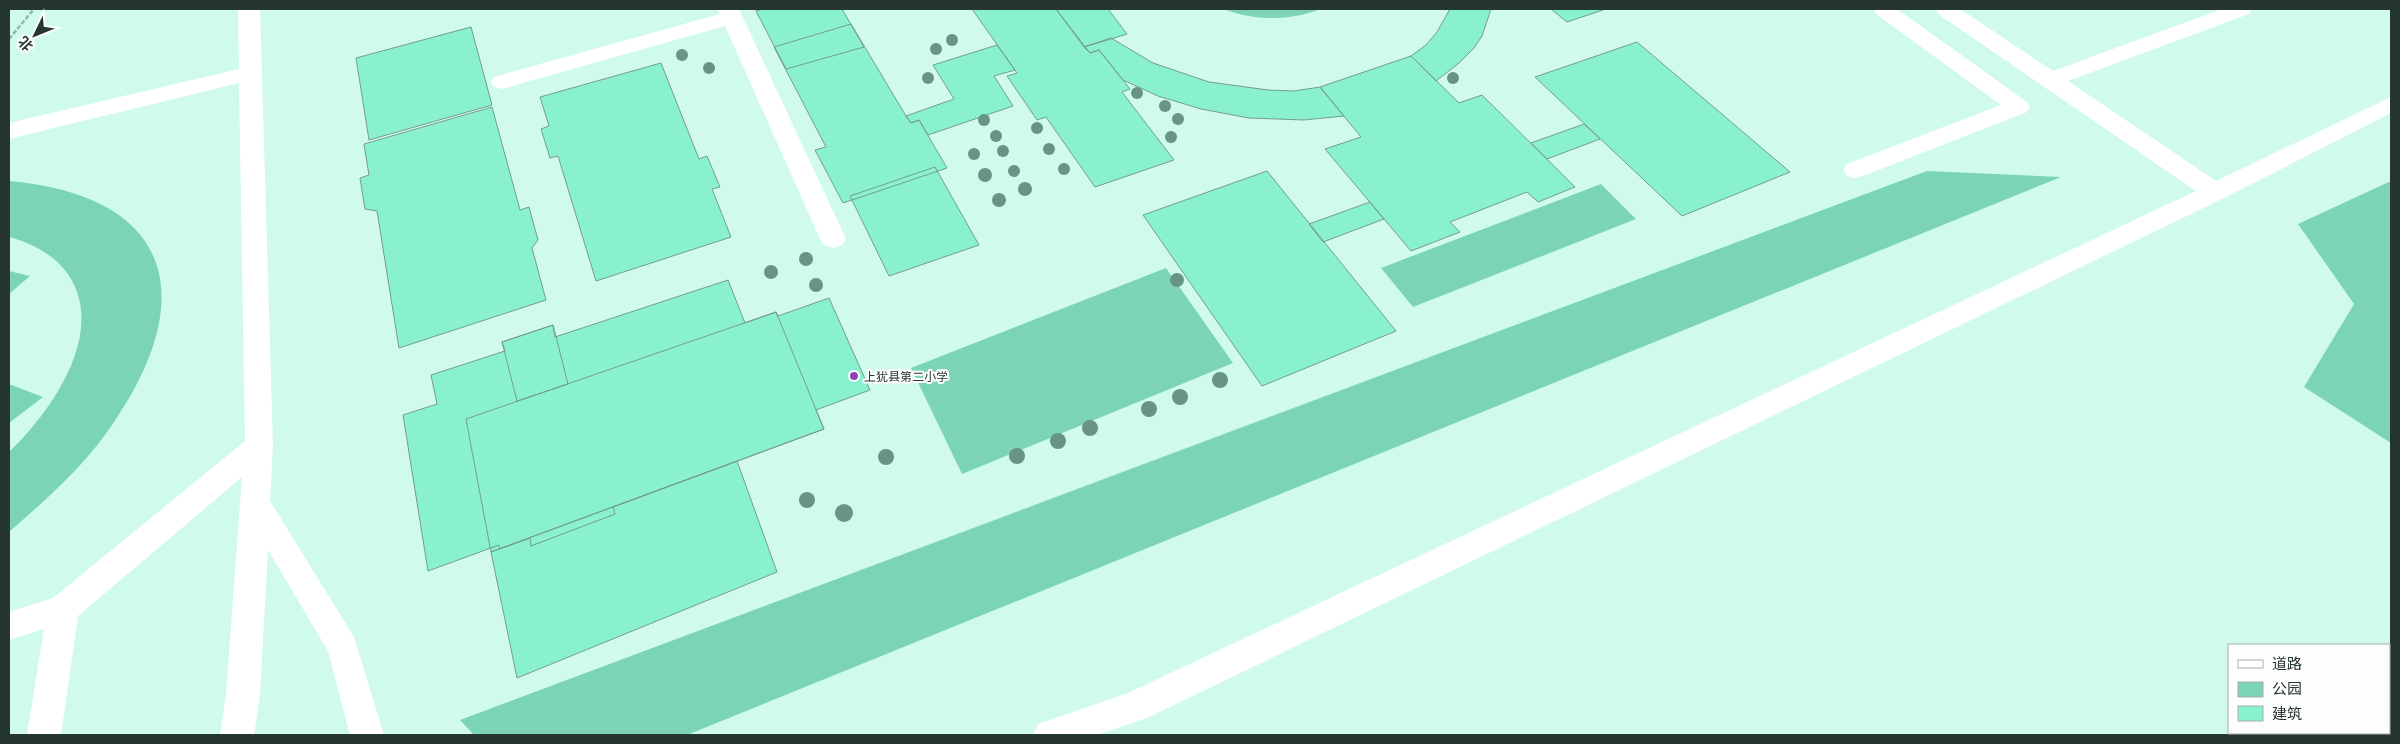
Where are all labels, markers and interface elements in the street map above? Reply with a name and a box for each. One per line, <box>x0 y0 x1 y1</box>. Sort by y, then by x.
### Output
north arrow <box>10 10 60 60</box>
text: 北 <box>14 33 37 55</box>
place label: 上犹县第二小学 <box>864 369 948 384</box>
marker: 上犹县第二小学 <box>848 370 860 382</box>
legend <box>2228 644 2390 734</box>
text: 道路 <box>2272 654 2302 673</box>
text: 公园 <box>2272 679 2302 698</box>
text: 建筑 <box>2272 704 2302 723</box>

